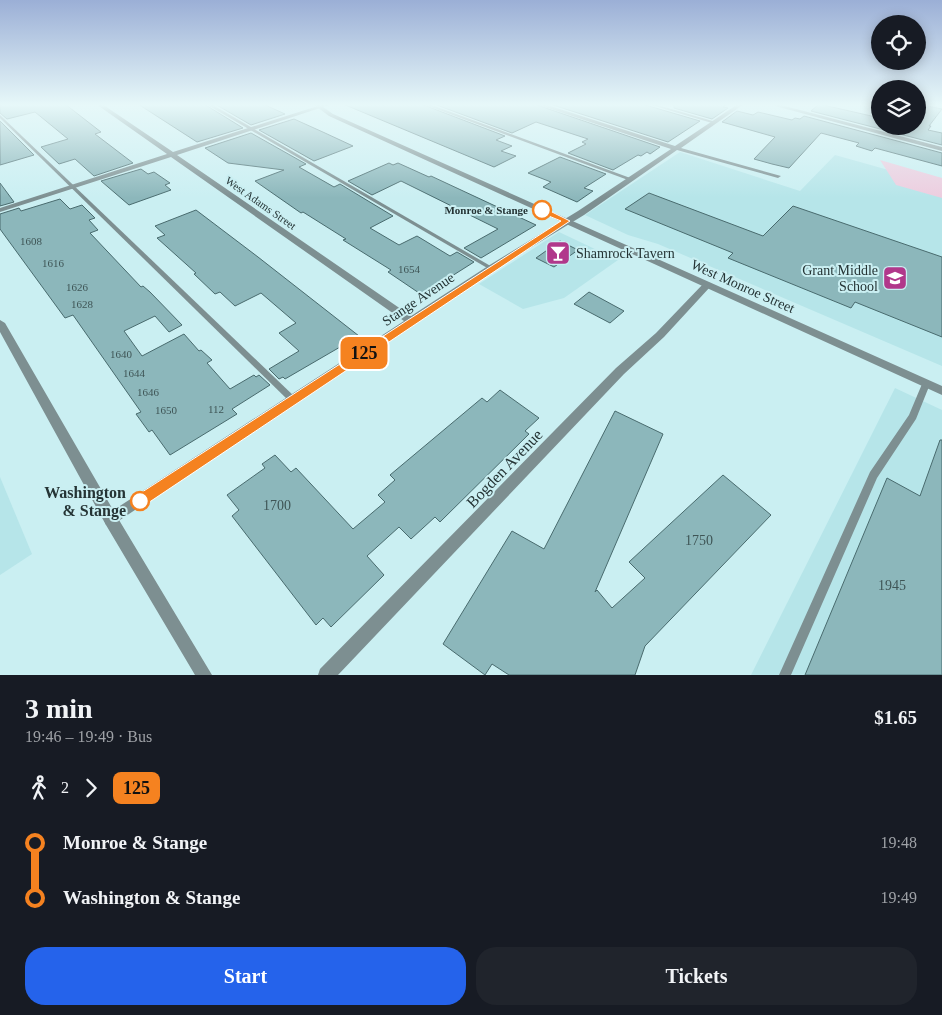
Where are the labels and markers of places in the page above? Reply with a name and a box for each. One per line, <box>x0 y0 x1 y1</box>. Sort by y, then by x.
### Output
marker: Monroe & Stange <box>532 200 552 220</box>
place label: Monroe & Stange <box>444 204 528 216</box>
bar icon: Shamrock Tavern <box>545 240 571 266</box>
place label: Shamrock Tavern <box>576 246 675 261</box>
place label: Grant Middle School <box>802 263 878 294</box>
school or university icon: Grant Middle School <box>882 265 908 291</box>
place label: Washington & Stange <box>44 484 126 520</box>
marker: Washington & Stange <box>130 491 150 511</box>

